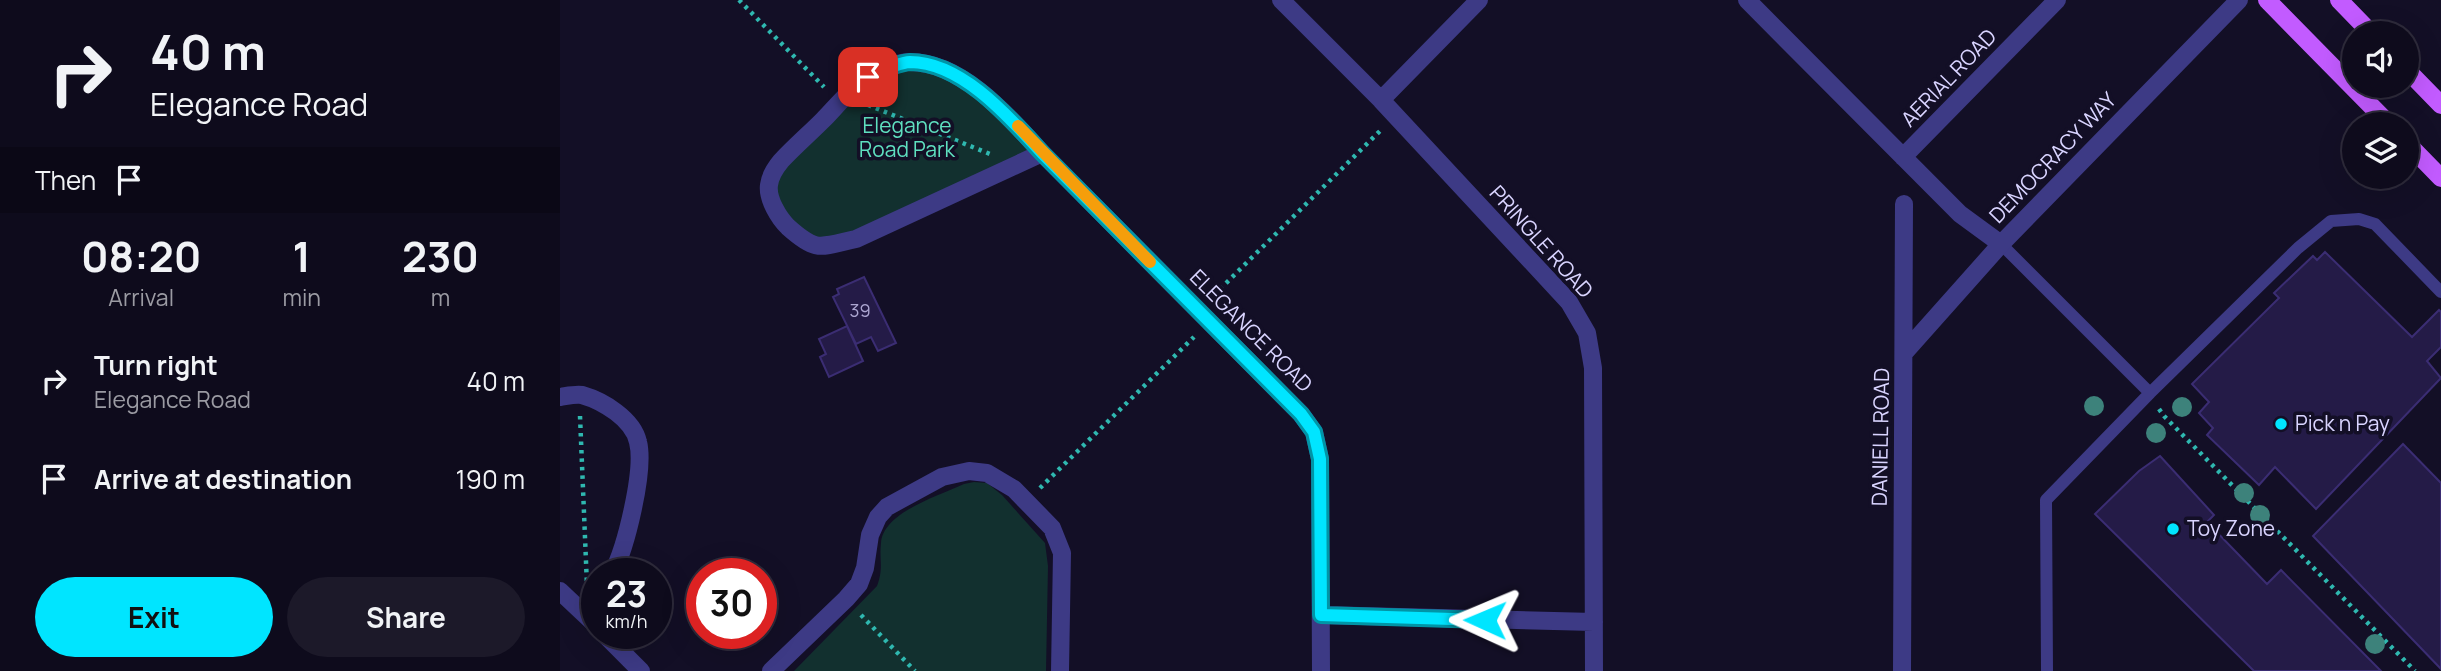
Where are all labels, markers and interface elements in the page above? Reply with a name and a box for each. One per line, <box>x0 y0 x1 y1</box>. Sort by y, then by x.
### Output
text: 40 m <box>150 18 266 85</box>
map controls <box>2342 21 2419 189</box>
button: sound <box>2342 21 2419 98</box>
street label: AERIAL ROAD <box>1894 22 2002 132</box>
icon: right <box>35 28 126 119</box>
pin <box>838 47 898 107</box>
icon: arrive <box>849 58 887 96</box>
text: Elegance Road <box>150 82 368 126</box>
street label: DEMOCRACY WAY <box>1983 86 2122 229</box>
park label: Elegance Road Park <box>859 111 955 163</box>
button: layers <box>2342 112 2419 189</box>
icon: arrive <box>110 161 148 199</box>
text: Then <box>35 162 96 198</box>
street label: PRINGLE ROAD <box>1484 179 1600 304</box>
text: 08:20 <box>81 227 201 285</box>
text: 1 <box>292 227 311 285</box>
text: 230 <box>402 227 479 285</box>
street label: ELEGANCE ROAD <box>1184 263 1319 398</box>
text: Arrival <box>108 281 174 313</box>
text: min <box>282 281 321 313</box>
text: m <box>431 281 450 313</box>
house number: 39 <box>849 298 871 322</box>
text: Turn right <box>94 347 218 383</box>
icon: right <box>35 362 73 400</box>
text: 40 m <box>467 363 525 399</box>
street label: DANIELL ROAD <box>1865 368 1895 506</box>
text: Elegance Road <box>94 383 251 415</box>
place label: Pick n Pay <box>2295 409 2390 437</box>
marker: Pick n Pay <box>2273 416 2289 432</box>
icon: arrive <box>35 460 73 498</box>
text: Arrive at destination <box>94 461 352 497</box>
text: 190 m <box>456 461 525 497</box>
place label: Toy Zone <box>2187 514 2275 542</box>
marker: Toy Zone <box>2165 521 2181 537</box>
speed limit sign: 30 <box>686 558 777 649</box>
text: 23 <box>606 570 647 618</box>
button: Exit <box>35 577 273 657</box>
button: Share <box>287 577 525 657</box>
position arrow <box>1448 583 1522 657</box>
text: km/h <box>606 609 647 633</box>

